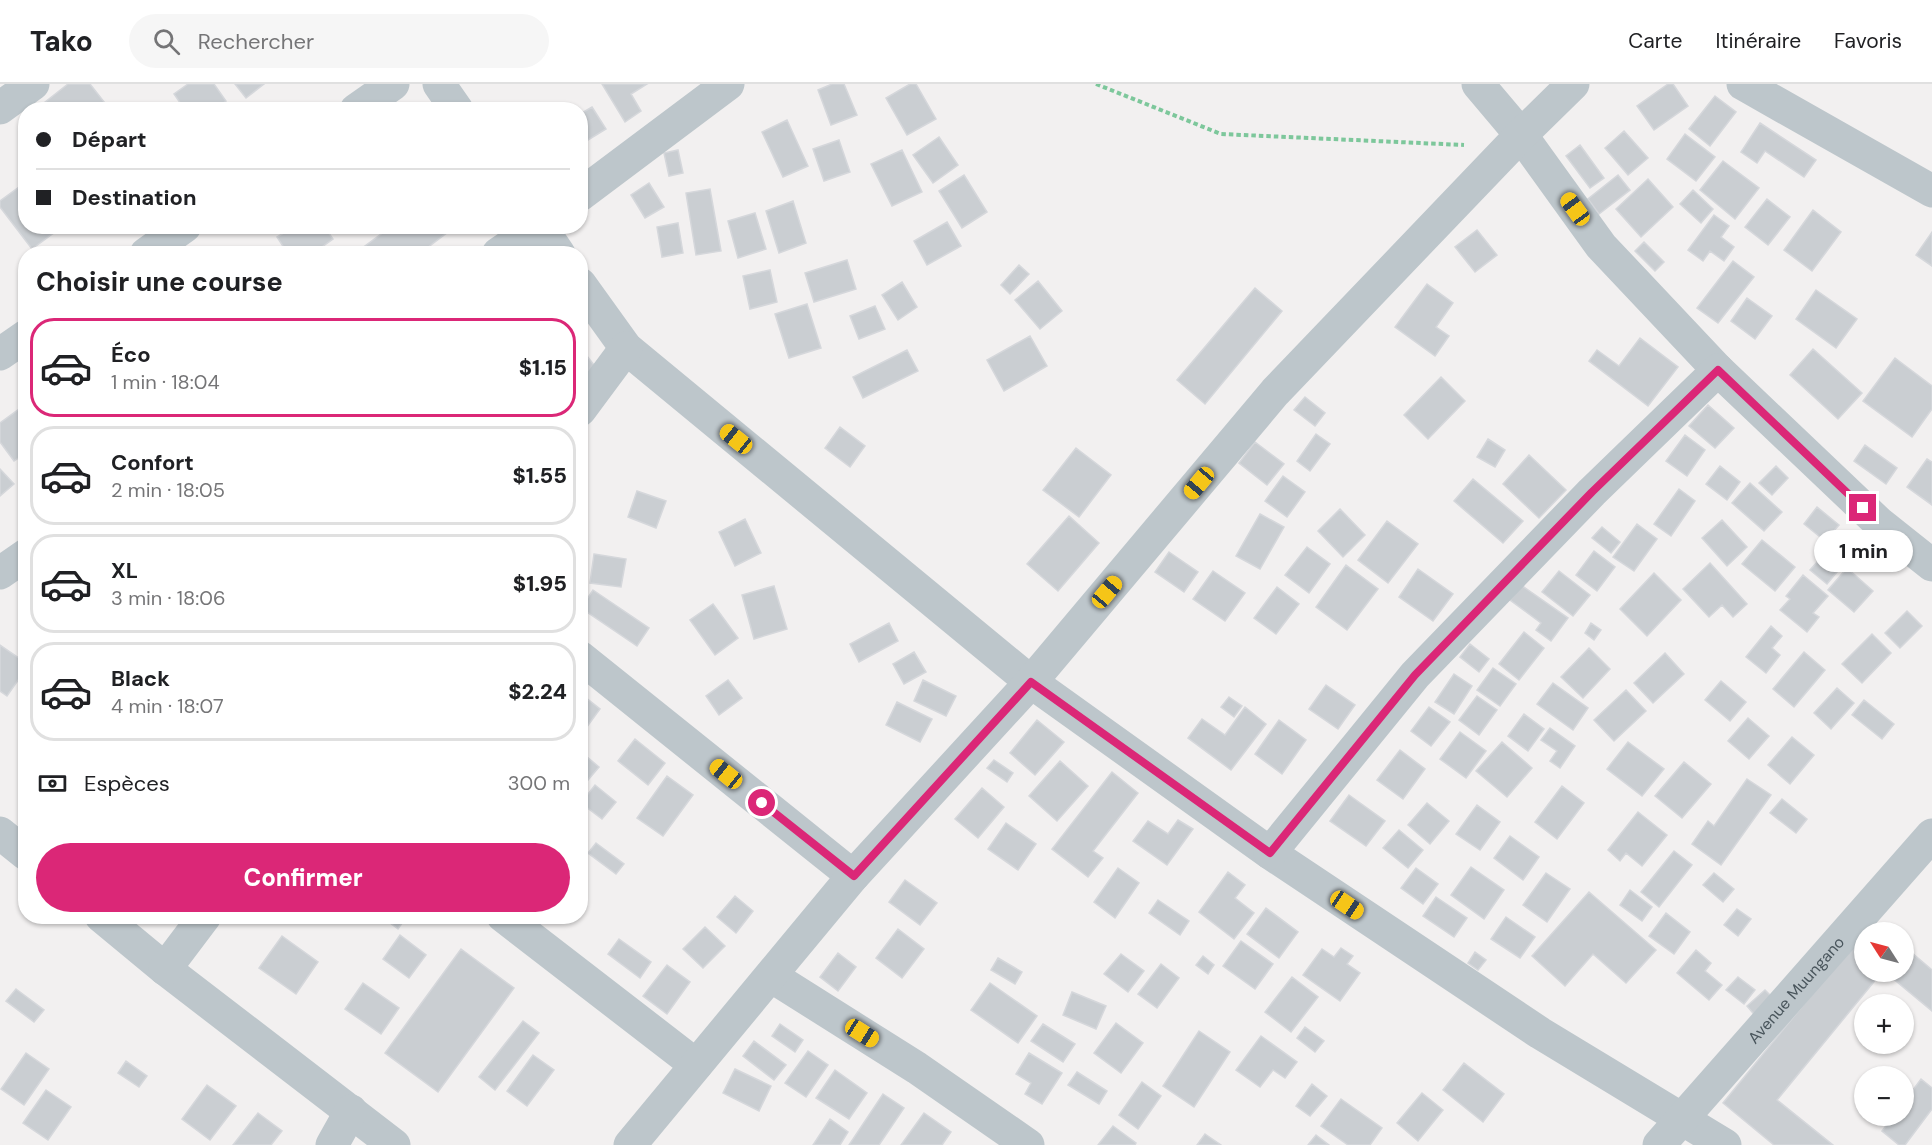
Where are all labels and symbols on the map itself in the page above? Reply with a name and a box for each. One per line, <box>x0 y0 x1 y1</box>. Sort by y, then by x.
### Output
car <box>1557 189 1593 229</box>
car <box>716 421 756 457</box>
car <box>1181 463 1217 503</box>
route end <box>1849 494 1876 521</box>
callout: 1 min <box>1814 529 1912 571</box>
car <box>1089 572 1125 612</box>
car <box>706 756 746 792</box>
route start <box>748 789 775 816</box>
car <box>1327 887 1367 923</box>
north arrow <box>1854 922 1914 982</box>
street label: Avenue Muungano <box>1743 932 1849 1048</box>
car <box>842 1016 882 1050</box>

